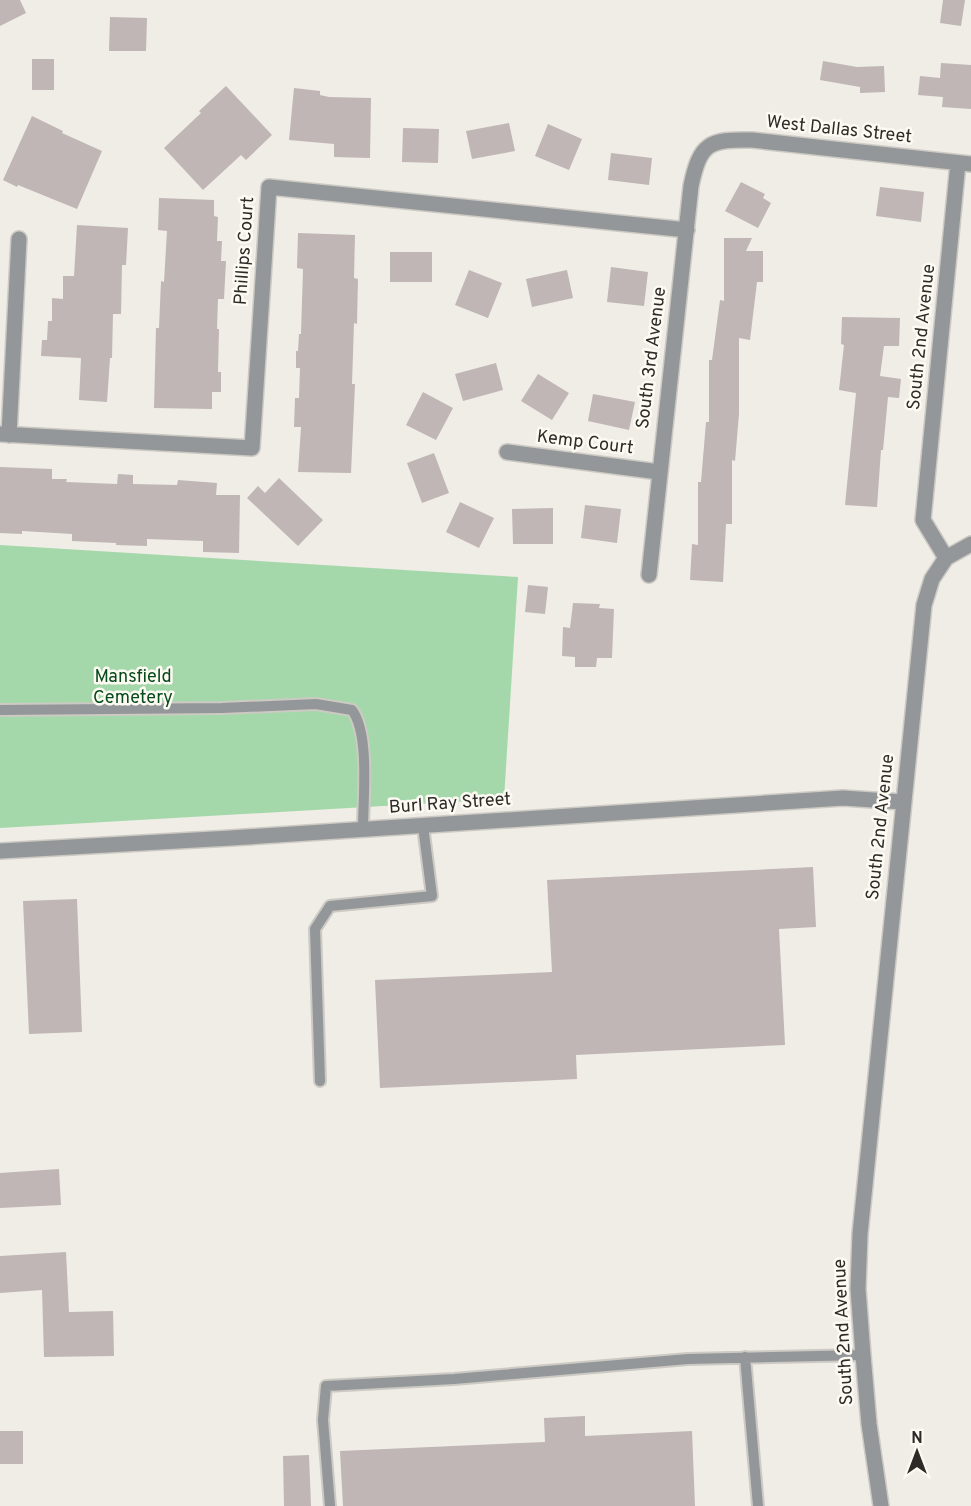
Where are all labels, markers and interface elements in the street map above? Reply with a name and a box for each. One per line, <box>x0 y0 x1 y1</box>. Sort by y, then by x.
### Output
street label: West Dallas Street <box>765 111 913 149</box>
street label: Phillips Court <box>230 196 260 306</box>
street label: South 2nd Avenue <box>903 263 941 411</box>
street label: South 3rd Avenue <box>632 286 672 430</box>
street label: Kemp Court <box>535 426 635 460</box>
park label: Mansfield Cemetery <box>93 666 173 710</box>
street label: South 2nd Avenue <box>862 753 900 901</box>
street label: Burl Ray Street <box>388 788 512 820</box>
street label: South 2nd Avenue <box>829 1258 859 1406</box>
north arrow <box>887 1422 947 1482</box>
text: N <box>911 1429 923 1449</box>

